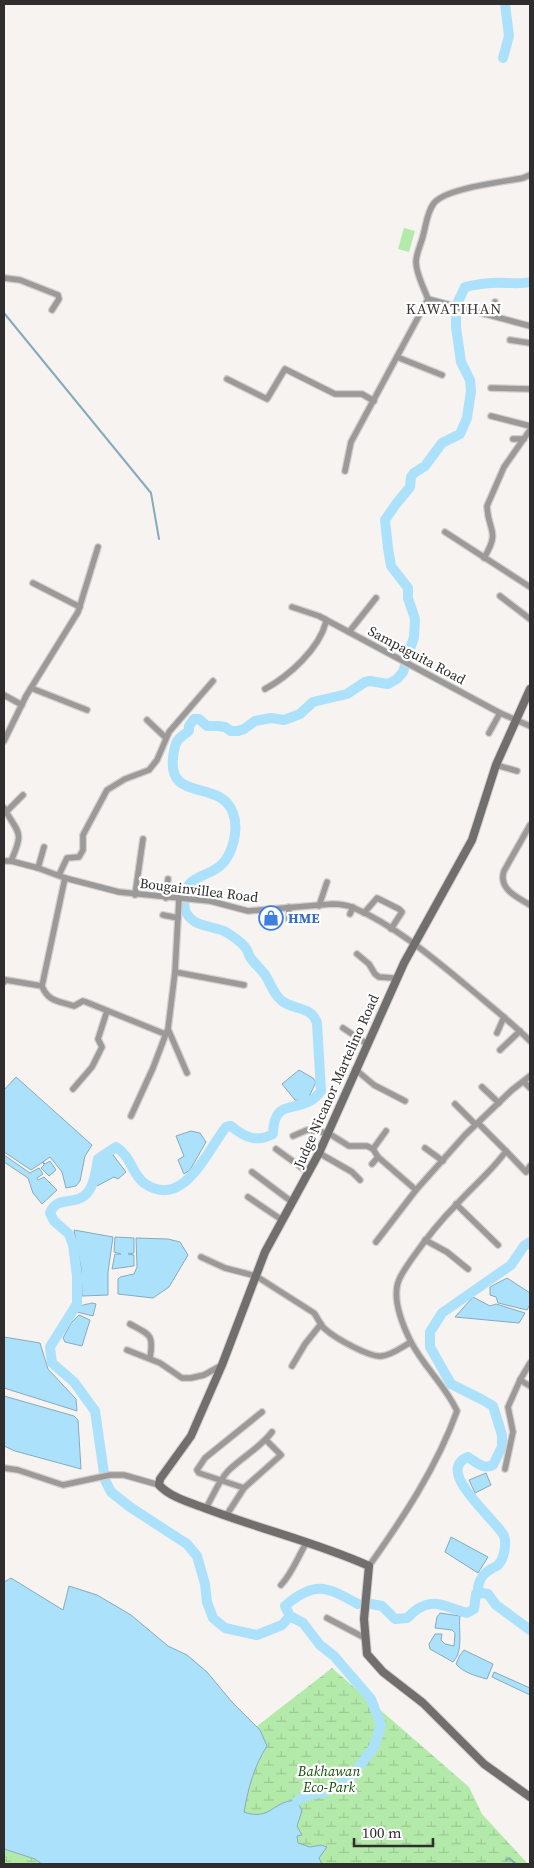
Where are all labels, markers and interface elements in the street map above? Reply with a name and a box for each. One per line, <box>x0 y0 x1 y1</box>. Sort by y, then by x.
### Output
district label: KAWATIHAN <box>406 298 502 319</box>
street label: Sampaguita Road <box>365 621 469 689</box>
street label: Bougainvillea Road <box>139 873 260 907</box>
shop icon: HME <box>258 905 284 931</box>
place label: HME <box>288 908 320 928</box>
street label: Judge Nicanor Martelino Road <box>288 991 383 1172</box>
park label: Bakhawan Eco-Park <box>297 1761 360 1797</box>
scale bar <box>354 1816 433 1848</box>
text: 100 m <box>362 1822 402 1843</box>

